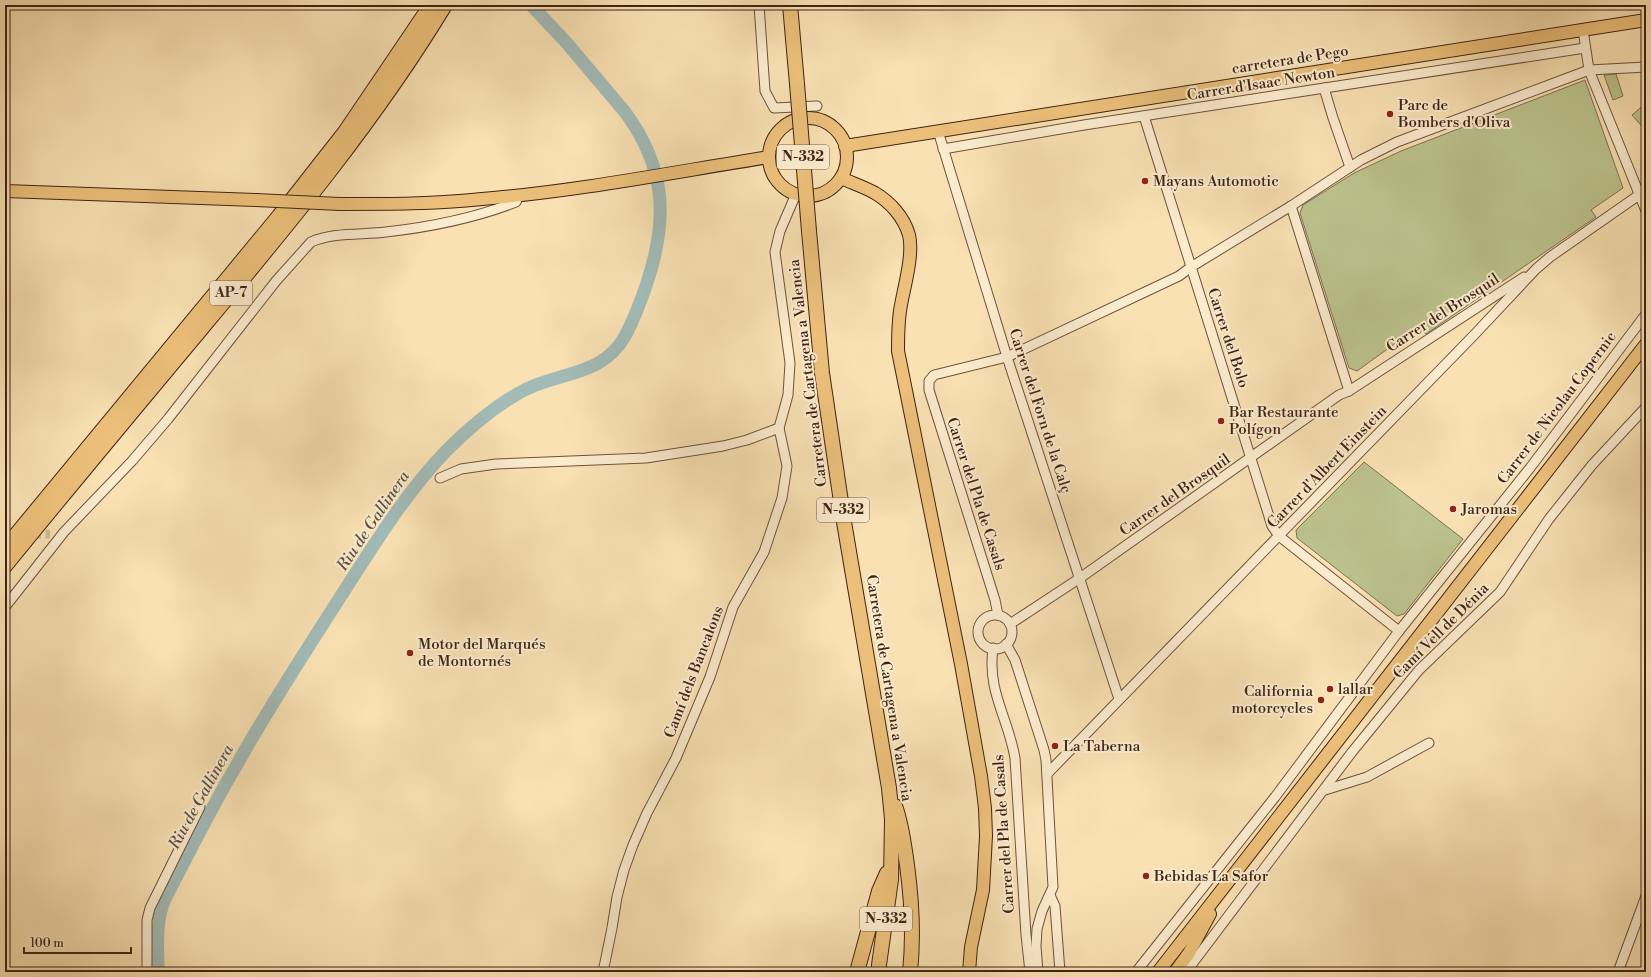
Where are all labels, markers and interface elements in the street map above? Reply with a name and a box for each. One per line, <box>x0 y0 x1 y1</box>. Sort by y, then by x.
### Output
street label: carretera de Pego <box>1230 41 1350 79</box>
street label: Carrer d'Isaac Newton <box>1186 63 1336 105</box>
place label: Parc de Bombers d'Oliva <box>1397 96 1511 132</box>
marker: Parc de Bombers d'Oliva <box>1385 109 1395 119</box>
road number: N-332 <box>777 145 829 169</box>
place label: Mayans Automotic <box>1153 172 1279 191</box>
marker: Mayans Automotic <box>1140 176 1150 186</box>
street label: Carretera de Cartagena a Valencia <box>785 258 831 488</box>
street label: Carrer del Brosquil <box>1383 269 1504 357</box>
road number: AP-7 <box>210 281 252 305</box>
street label: Carrer del Bolo <box>1203 286 1253 390</box>
street label: Carrer del Forn de la Calç <box>1004 326 1076 496</box>
street label: Carrer de Nicolau Copernic <box>1493 328 1621 488</box>
street label: Carrer d'Albert Einstein <box>1263 401 1391 533</box>
place label: Bar Restaurante Polígon <box>1228 403 1339 439</box>
street label: Carrer del Pla de Casals <box>942 415 1010 573</box>
marker: Bar Restaurante Polígon <box>1216 416 1226 426</box>
street label: Carrer del Brosquil <box>1116 449 1234 540</box>
water label: Riu de Gallinera <box>332 467 414 576</box>
road number: N-332 <box>817 498 869 522</box>
place label: Jaromas <box>1460 500 1517 519</box>
marker: Jaromas <box>1448 504 1458 514</box>
street label: Carretera de Cartagena a Valencia <box>862 573 916 803</box>
street label: Camí Vell de Dénia <box>1389 579 1493 683</box>
street label: Camí dels Bancalons <box>660 603 728 741</box>
place label: Motor del Marqués de Montornés <box>418 635 546 671</box>
marker: Motor del Marqués de Montornés <box>405 648 415 658</box>
place label: lallar <box>1338 680 1374 699</box>
place label: California motorcycles <box>1231 682 1313 718</box>
marker: lallar <box>1325 684 1335 694</box>
marker: California motorcycles <box>1316 695 1326 705</box>
place label: La Taberna <box>1063 737 1141 756</box>
water label: Riu de Gallinera <box>164 741 238 854</box>
marker: La Taberna <box>1050 741 1060 751</box>
street label: Carrer del Pla de Casals <box>989 754 1019 914</box>
place label: Bebidas La Safor <box>1153 867 1269 886</box>
marker: Bebidas La Safor <box>1141 871 1151 881</box>
road number: N-332 <box>860 907 912 931</box>
scale bar <box>24 929 131 955</box>
text: 100 m <box>30 936 64 951</box>

